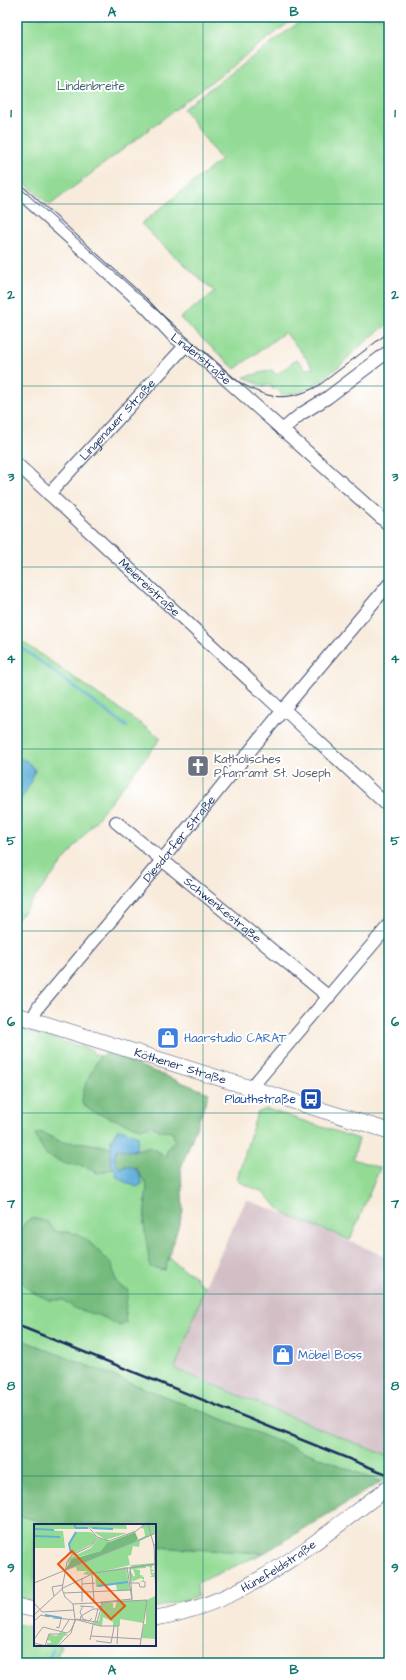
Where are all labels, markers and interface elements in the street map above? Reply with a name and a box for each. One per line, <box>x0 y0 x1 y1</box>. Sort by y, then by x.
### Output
text: A <box>108 3 117 21</box>
text: B <box>289 3 299 21</box>
park label: Lindenbreite <box>57 78 125 95</box>
text: 1 <box>10 104 12 122</box>
text: 1 <box>394 104 396 122</box>
text: 2 <box>6 286 15 304</box>
text: 2 <box>390 286 399 304</box>
street label: Lindenstraße <box>167 329 235 389</box>
street label: Lingenauer Straße <box>76 375 160 464</box>
text: 3 <box>7 468 15 486</box>
text: 3 <box>391 468 399 486</box>
street label: Meiereistraße <box>115 555 184 621</box>
text: 4 <box>7 650 16 668</box>
text: 4 <box>391 650 400 668</box>
place label: Katholisches Pfarramt St. Joseph <box>214 751 331 782</box>
church icon: Katholisches Pfarramt St. Joseph <box>185 753 211 779</box>
street label: Diesdorfer Straße <box>139 792 220 886</box>
text: 5 <box>6 832 16 850</box>
text: 5 <box>390 832 400 850</box>
street label: Schwenkestraße <box>180 873 265 947</box>
text: 6 <box>7 1013 16 1031</box>
text: 6 <box>391 1013 400 1031</box>
shop icon: Haarstudio CARAT <box>155 1025 181 1051</box>
place label: Haarstudio CARAT <box>184 1030 287 1047</box>
street label: Köthener Straße <box>132 1044 229 1089</box>
bus stop icon: Plauthstraße <box>298 1086 324 1112</box>
place label: Plauthstraße <box>225 1091 297 1108</box>
text: 7 <box>6 1195 16 1213</box>
text: 7 <box>390 1195 400 1213</box>
shop icon: Möbel Boss <box>270 1342 296 1368</box>
place label: Möbel Boss <box>298 1347 362 1364</box>
text: 8 <box>7 1377 16 1395</box>
text: 8 <box>391 1377 400 1395</box>
inset map <box>34 1524 156 1646</box>
street label: Hünefeldstraße <box>238 1536 320 1597</box>
text: 9 <box>7 1559 15 1577</box>
text: 9 <box>391 1559 399 1577</box>
text: A <box>108 1661 117 1679</box>
text: B <box>289 1661 299 1679</box>

